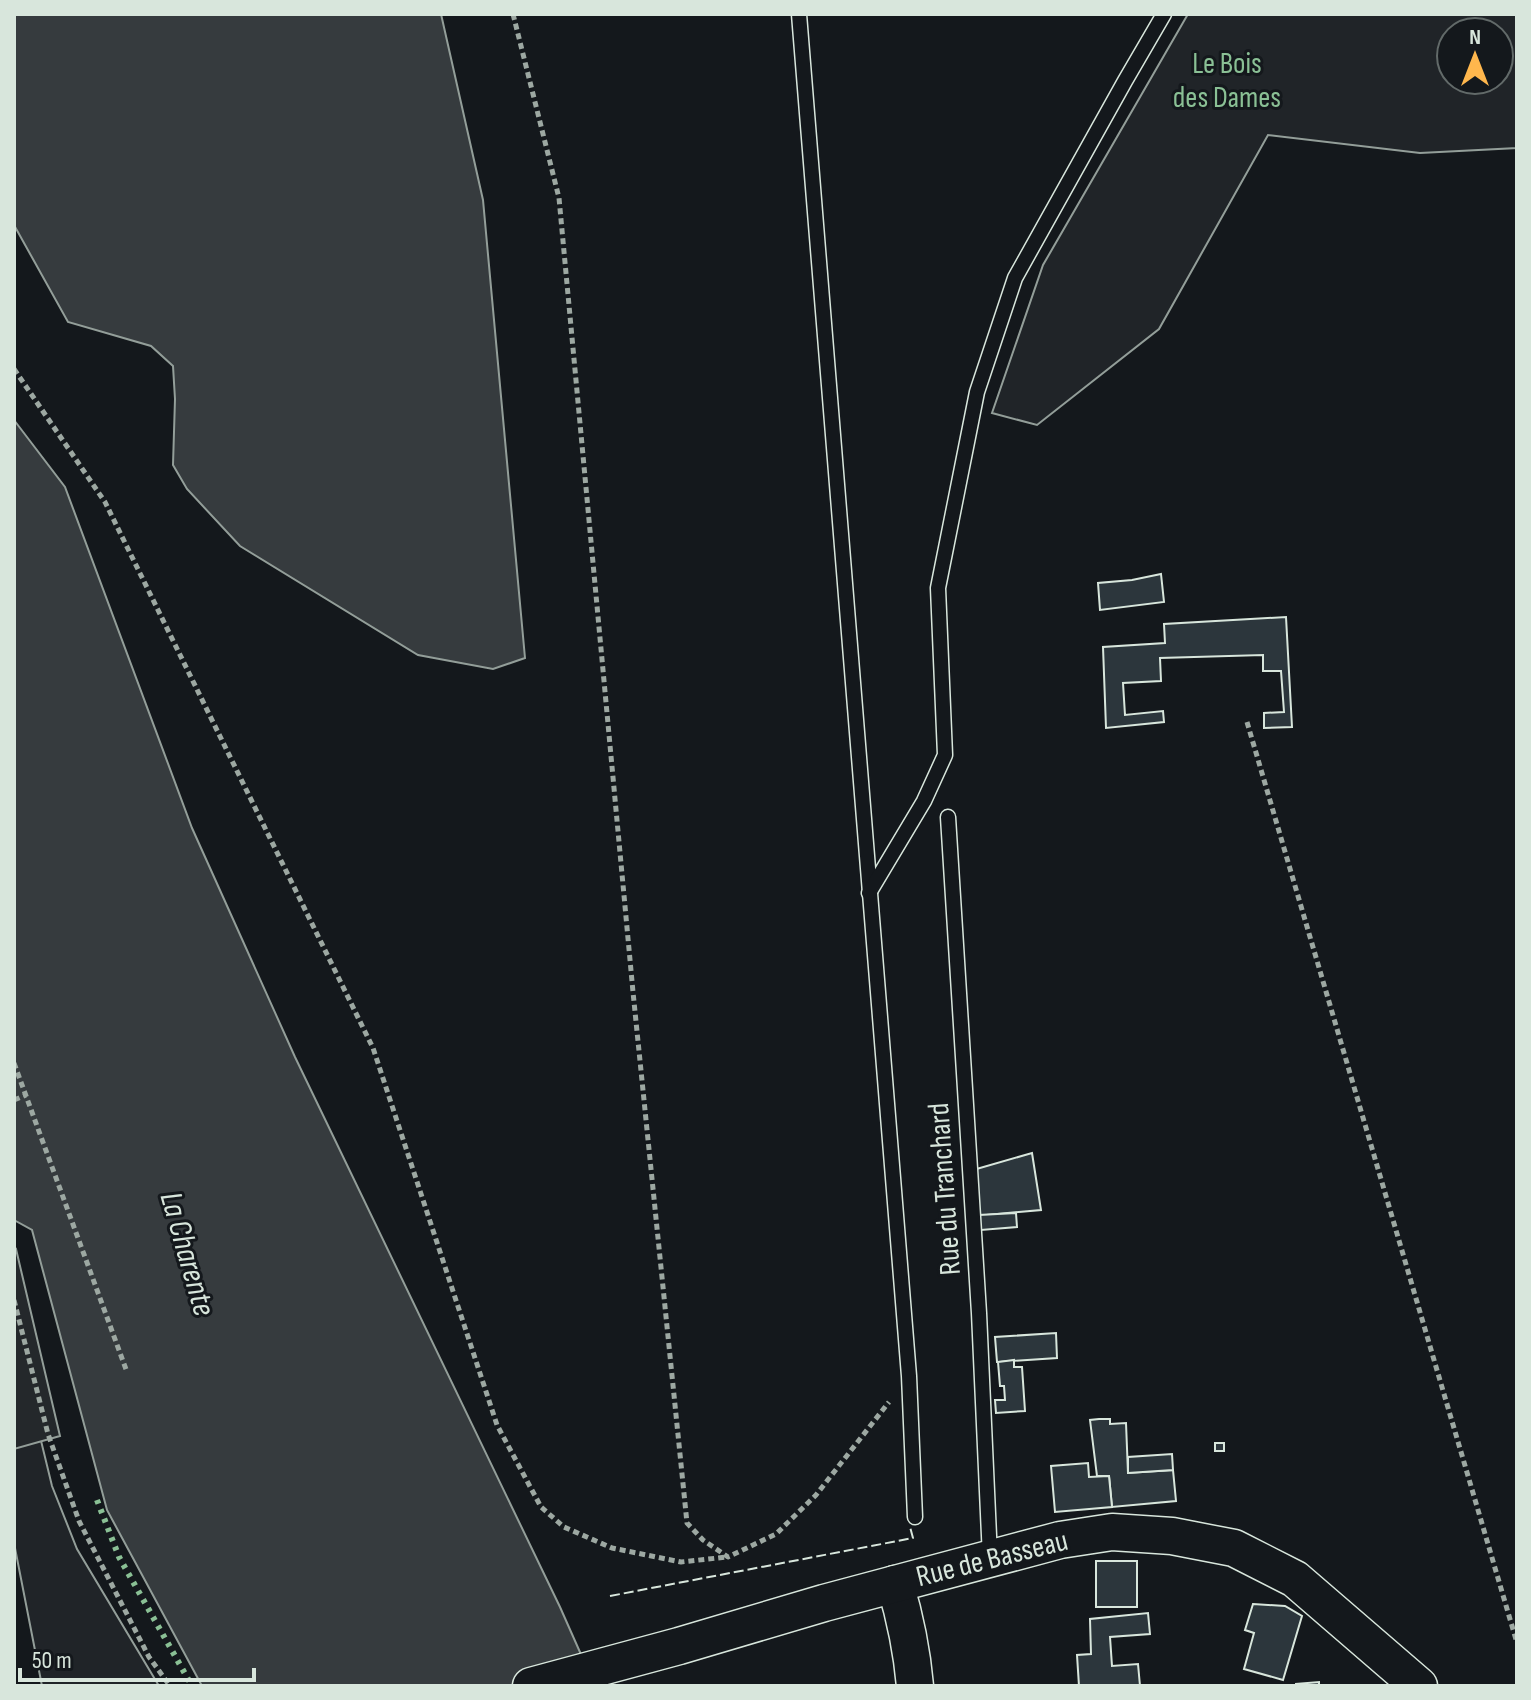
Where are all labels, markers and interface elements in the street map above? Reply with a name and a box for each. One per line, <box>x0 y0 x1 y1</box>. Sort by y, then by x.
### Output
north arrow <box>1435 16 1515 96</box>
text: N <box>1469 24 1481 51</box>
park label: Le Bois des Dames <box>1173 46 1281 116</box>
street label: Rue du Tranchard <box>921 1102 969 1276</box>
water label: La Charente <box>151 1187 223 1321</box>
street label: Rue de Basseau <box>912 1523 1072 1595</box>
scale bar <box>20 1632 254 1682</box>
text: 50 m <box>32 1646 72 1675</box>

